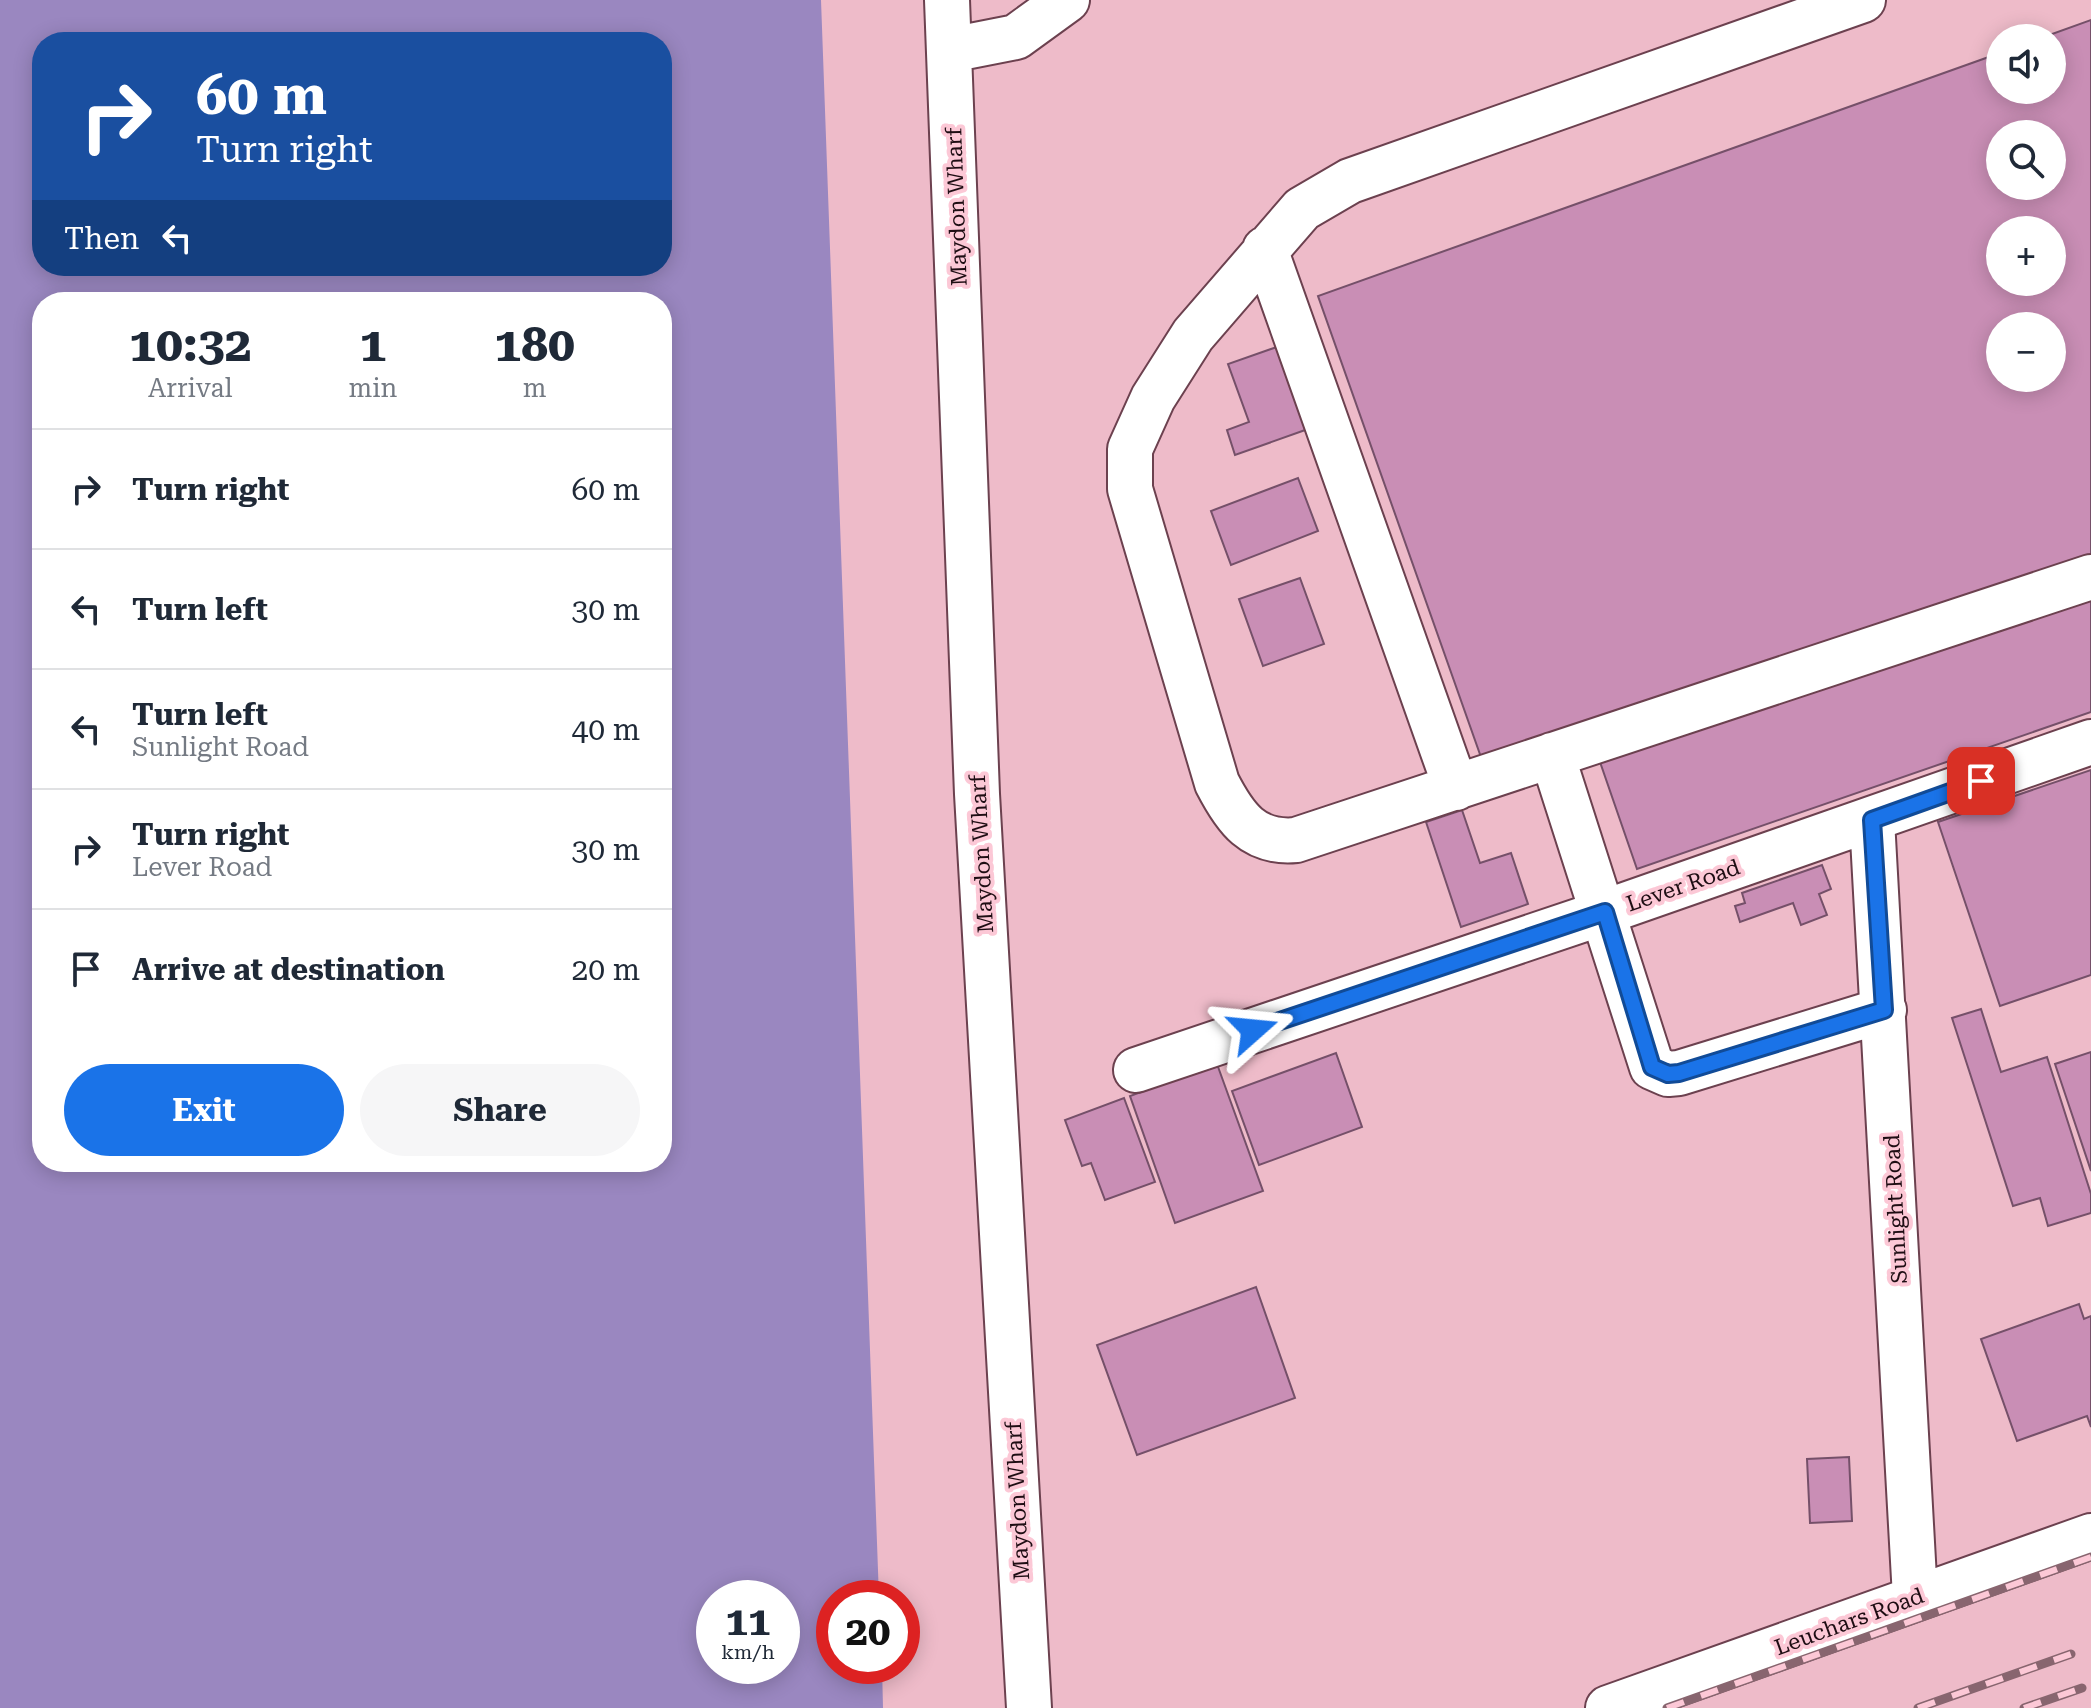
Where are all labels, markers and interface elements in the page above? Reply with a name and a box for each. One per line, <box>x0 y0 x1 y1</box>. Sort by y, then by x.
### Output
map controls <box>1986 24 2066 392</box>
button: sound <box>1986 24 2066 104</box>
text: 60 m <box>196 62 327 128</box>
icon: right <box>64 64 168 168</box>
button: search <box>1986 120 2066 200</box>
street label: Maydon Wharf <box>941 126 972 287</box>
text: Turn right <box>196 129 373 171</box>
icon: left <box>155 216 199 260</box>
button: + <box>1986 216 2066 296</box>
text: Then <box>64 221 139 256</box>
button: − <box>1986 312 2066 392</box>
text: 10:32 <box>129 317 252 373</box>
text: 1 <box>359 317 386 373</box>
text: 180 <box>494 317 575 373</box>
text: Arrival <box>148 373 233 403</box>
text: min <box>349 373 397 403</box>
text: m <box>523 373 547 403</box>
icon: right <box>64 467 108 511</box>
text: Turn right <box>132 472 289 507</box>
text: 60 m <box>571 472 640 507</box>
icon: left <box>64 587 108 631</box>
text: Turn left <box>132 592 268 627</box>
text: 30 m <box>571 592 640 627</box>
text: Turn left <box>132 697 268 732</box>
icon: left <box>64 707 108 751</box>
text: 40 m <box>571 712 640 747</box>
text: Sunlight Road <box>132 732 309 762</box>
pin <box>1947 747 2015 815</box>
icon: arrive <box>1959 759 2003 803</box>
street label: Maydon Wharf <box>965 773 998 934</box>
text: Turn right <box>132 817 289 852</box>
icon: right <box>64 827 108 871</box>
text: 30 m <box>571 832 640 867</box>
text: Lever Road <box>132 852 272 882</box>
street label: Lever Road <box>1623 854 1743 917</box>
icon: arrive <box>64 947 108 991</box>
text: Arrive at destination <box>132 952 445 987</box>
text: 20 m <box>571 952 640 987</box>
position arrow <box>1211 988 1295 1072</box>
button: Exit <box>64 1064 344 1156</box>
button: Share <box>360 1064 640 1156</box>
street label: Sunlight Road <box>1879 1134 1912 1284</box>
street label: Maydon Wharf <box>1001 1420 1034 1581</box>
speed limit sign: 20 <box>816 1580 920 1684</box>
street label: Leuchars Road <box>1771 1583 1927 1660</box>
text: 11 <box>726 1598 770 1645</box>
text: km/h <box>721 1640 775 1664</box>

